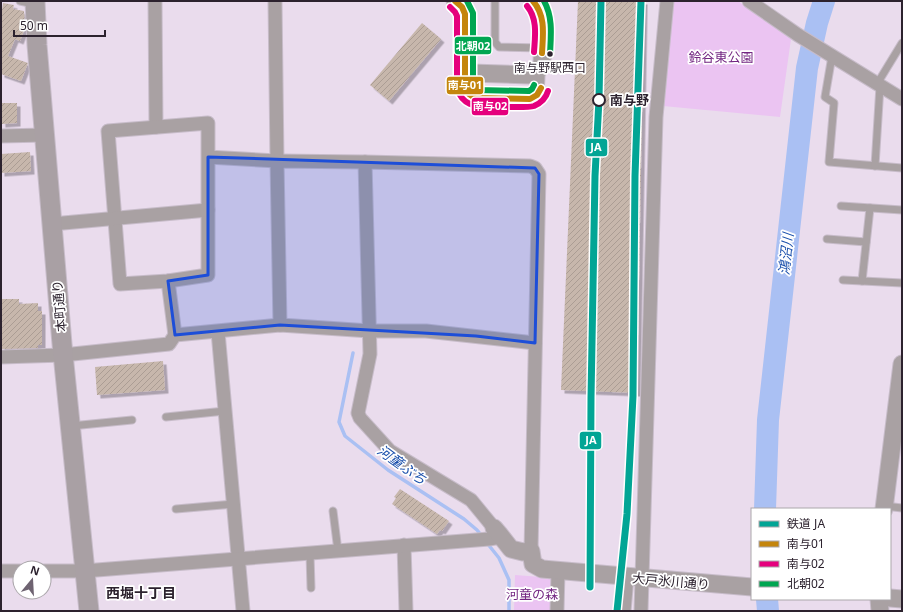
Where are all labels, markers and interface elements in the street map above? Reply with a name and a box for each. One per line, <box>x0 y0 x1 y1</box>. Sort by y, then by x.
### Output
scale bar <box>14 12 105 38</box>
text: 50 m <box>20 17 48 34</box>
line badge: 北朝02 <box>454 36 492 55</box>
text: 北朝02 <box>456 38 490 53</box>
park label: 鈴谷東公園 <box>688 48 754 66</box>
marker: 南与野駅西口 <box>545 49 555 59</box>
place label: 南与野駅西口 <box>514 59 586 76</box>
line badge: 南与01 <box>446 76 484 95</box>
text: 南与01 <box>448 77 482 92</box>
place label: 南与野 <box>610 91 649 109</box>
marker: 南与野 <box>592 93 606 107</box>
line badge: 南与02 <box>471 97 509 116</box>
text: 南与02 <box>473 98 507 113</box>
line badge: JA <box>585 138 608 157</box>
text: JA <box>589 139 602 154</box>
water label: 鴻沼川 <box>774 230 797 276</box>
street label: 本町通り <box>48 279 70 333</box>
line badge: JA <box>579 431 602 450</box>
text: JA <box>584 432 597 447</box>
water label: 河童ぶち <box>374 440 431 489</box>
legend <box>751 508 891 600</box>
text: 鉄道 JA <box>787 515 825 532</box>
text: 南与01 <box>787 535 825 552</box>
text: 南与02 <box>787 555 825 572</box>
north arrow <box>12 560 52 600</box>
text: N <box>29 561 42 579</box>
street label: 大戸氷川通り <box>631 569 711 593</box>
text: 北朝02 <box>787 575 825 592</box>
district label: 西堀十丁目 <box>106 583 176 602</box>
park label: 河童の森 <box>506 585 558 603</box>

